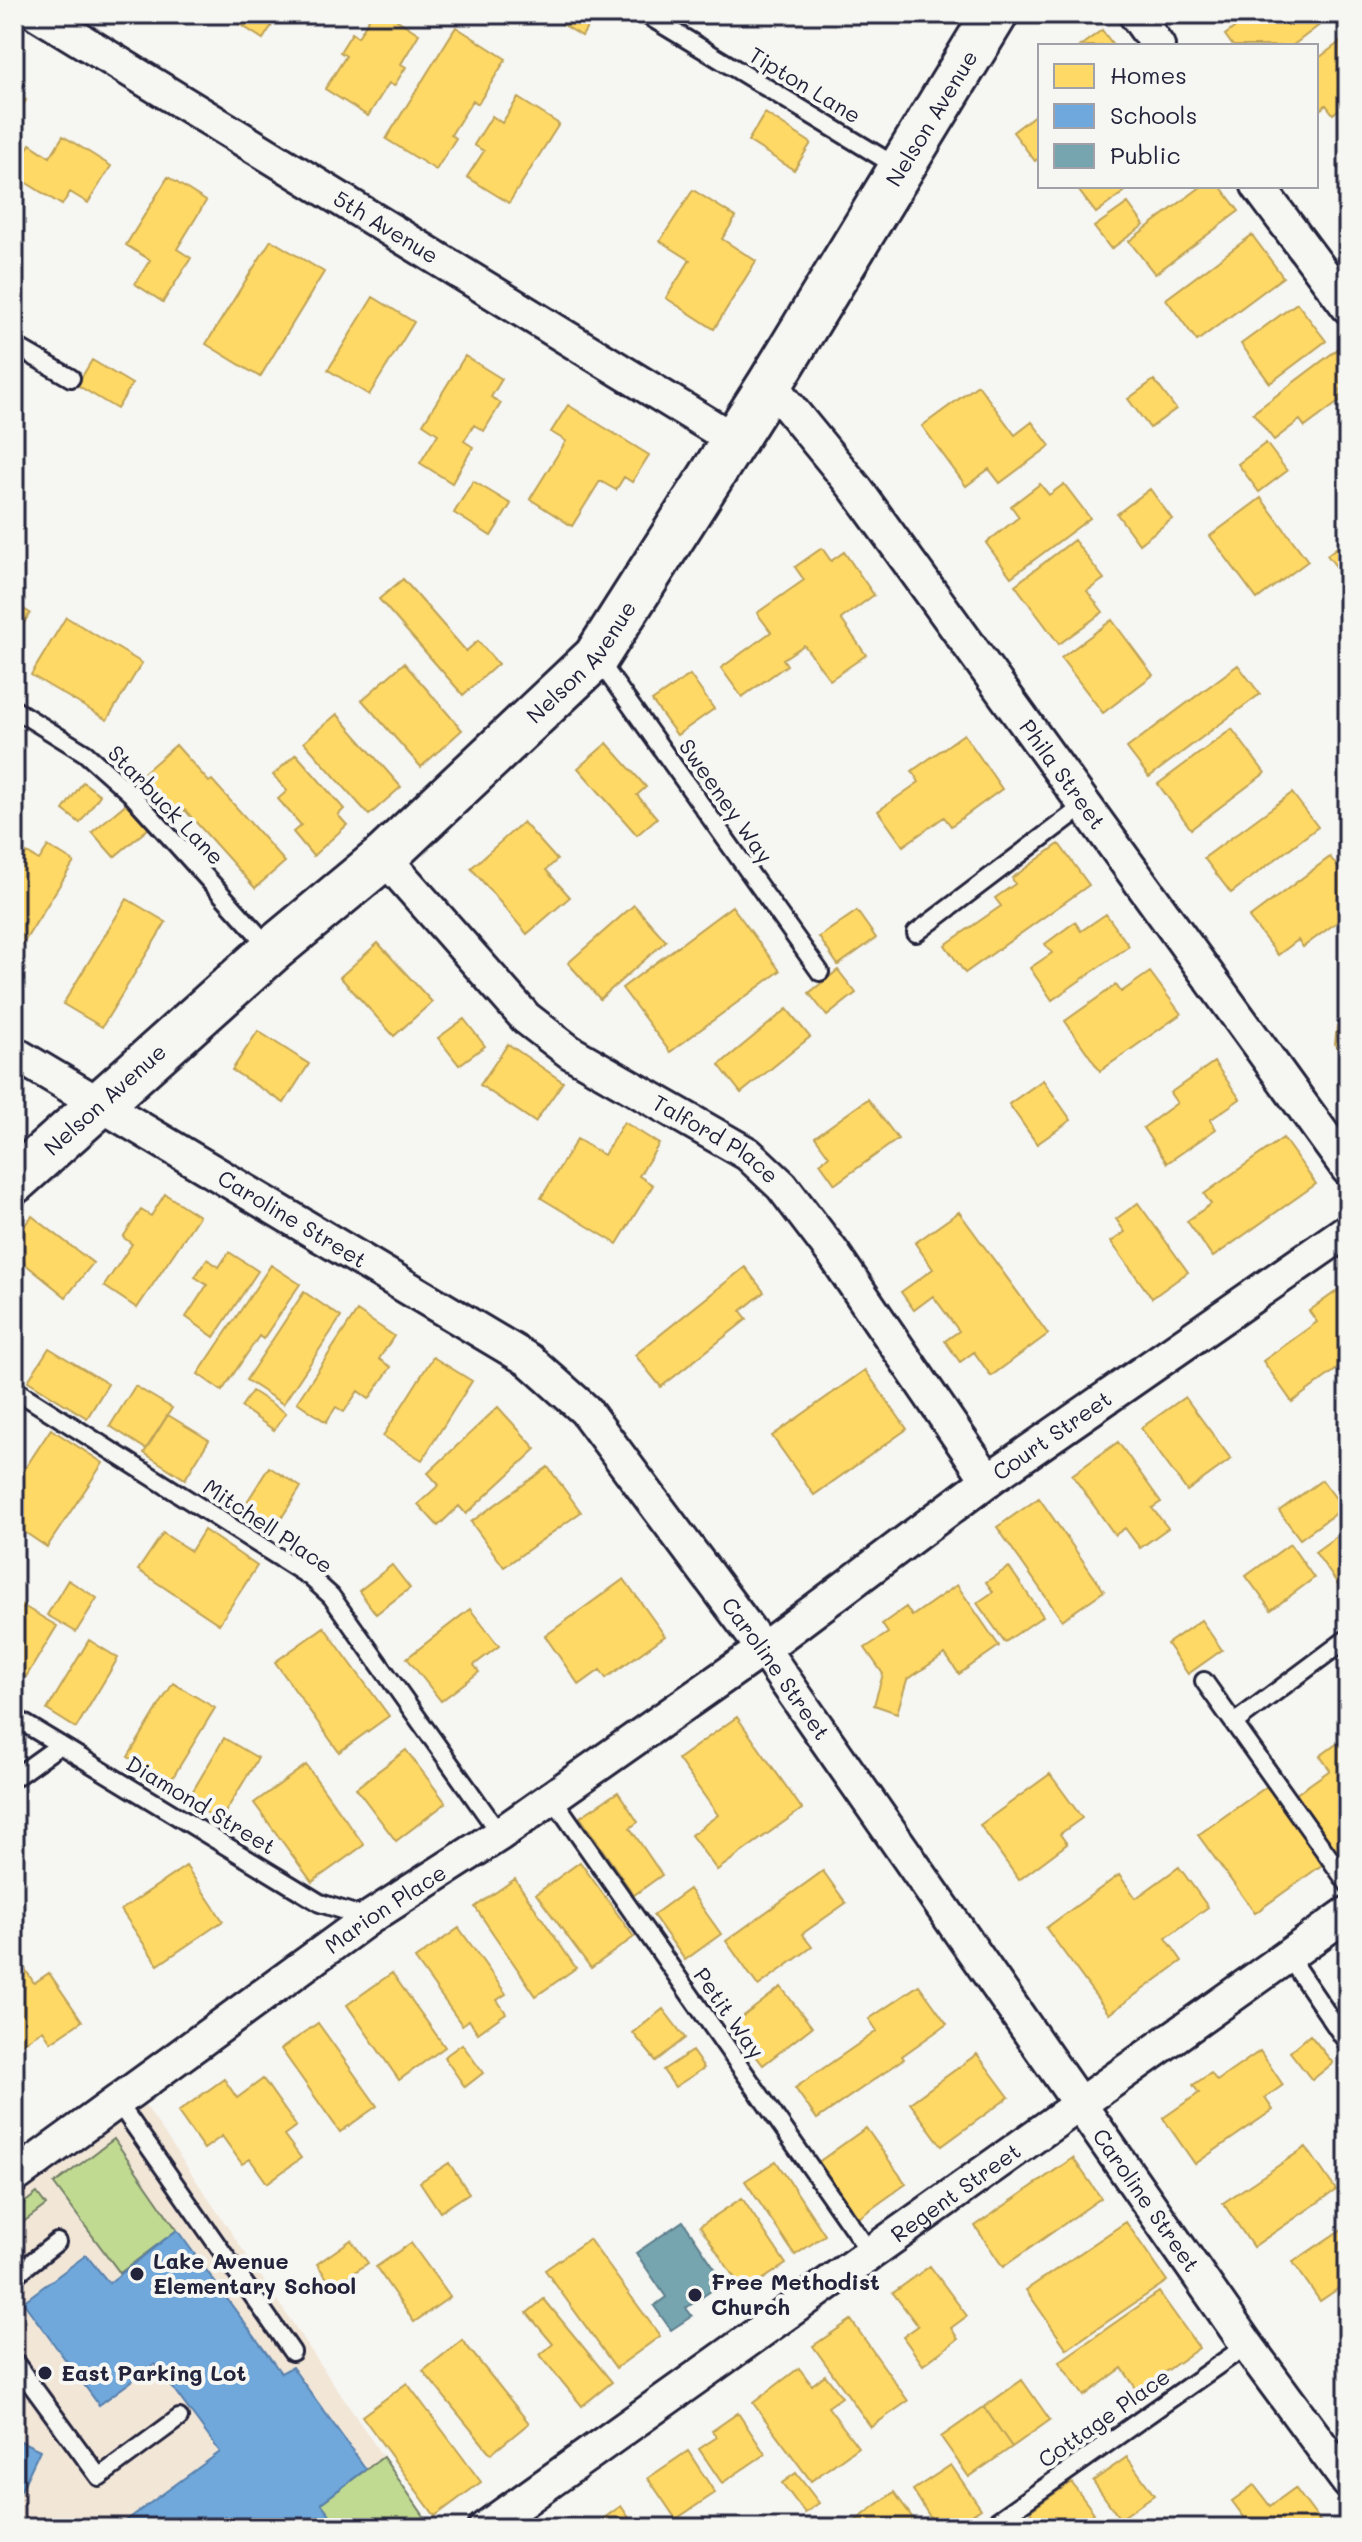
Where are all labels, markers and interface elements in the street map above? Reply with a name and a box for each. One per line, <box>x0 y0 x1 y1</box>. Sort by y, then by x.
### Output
street label: Tipton Lane <box>744 40 867 129</box>
legend <box>1038 44 1318 188</box>
street label: Nelson Avenue <box>879 45 984 192</box>
text: Homes <box>1110 59 1187 90</box>
text: Schools <box>1110 99 1197 130</box>
text: Public <box>1110 139 1181 170</box>
street label: 5th Avenue <box>328 183 444 270</box>
street label: Nelson Avenue <box>520 595 642 729</box>
street label: Phila Street <box>1013 713 1112 835</box>
street label: Sweeney Way <box>673 733 780 869</box>
street label: Starbuck Lane <box>102 739 231 871</box>
street label: Nelson Avenue <box>37 1037 172 1162</box>
street label: Talford Place <box>648 1087 785 1189</box>
street label: Caroline Street <box>213 1163 372 1274</box>
street label: Court Street <box>987 1384 1117 1487</box>
street label: Mitchell Place <box>198 1472 339 1580</box>
street label: Caroline Street <box>715 1591 837 1745</box>
street label: Diamond Street <box>121 1749 281 1861</box>
street label: Marion Place <box>318 1857 451 1960</box>
street label: Petit Way <box>688 1962 771 2064</box>
street label: Caroline Street <box>1087 2122 1207 2277</box>
street label: Regent Street <box>885 2136 1026 2248</box>
place label: Lake Avenue Elementary School <box>153 2246 356 2300</box>
marker: Lake Avenue Elementary School <box>128 2265 146 2283</box>
place label: Free Methodist Church <box>711 2267 880 2321</box>
marker: Free Methodist Church <box>686 2286 704 2304</box>
place label: East Parking Lot <box>61 2358 246 2387</box>
street label: Cottage Place <box>1032 2361 1175 2474</box>
marker: East Parking Lot <box>36 2364 54 2382</box>

